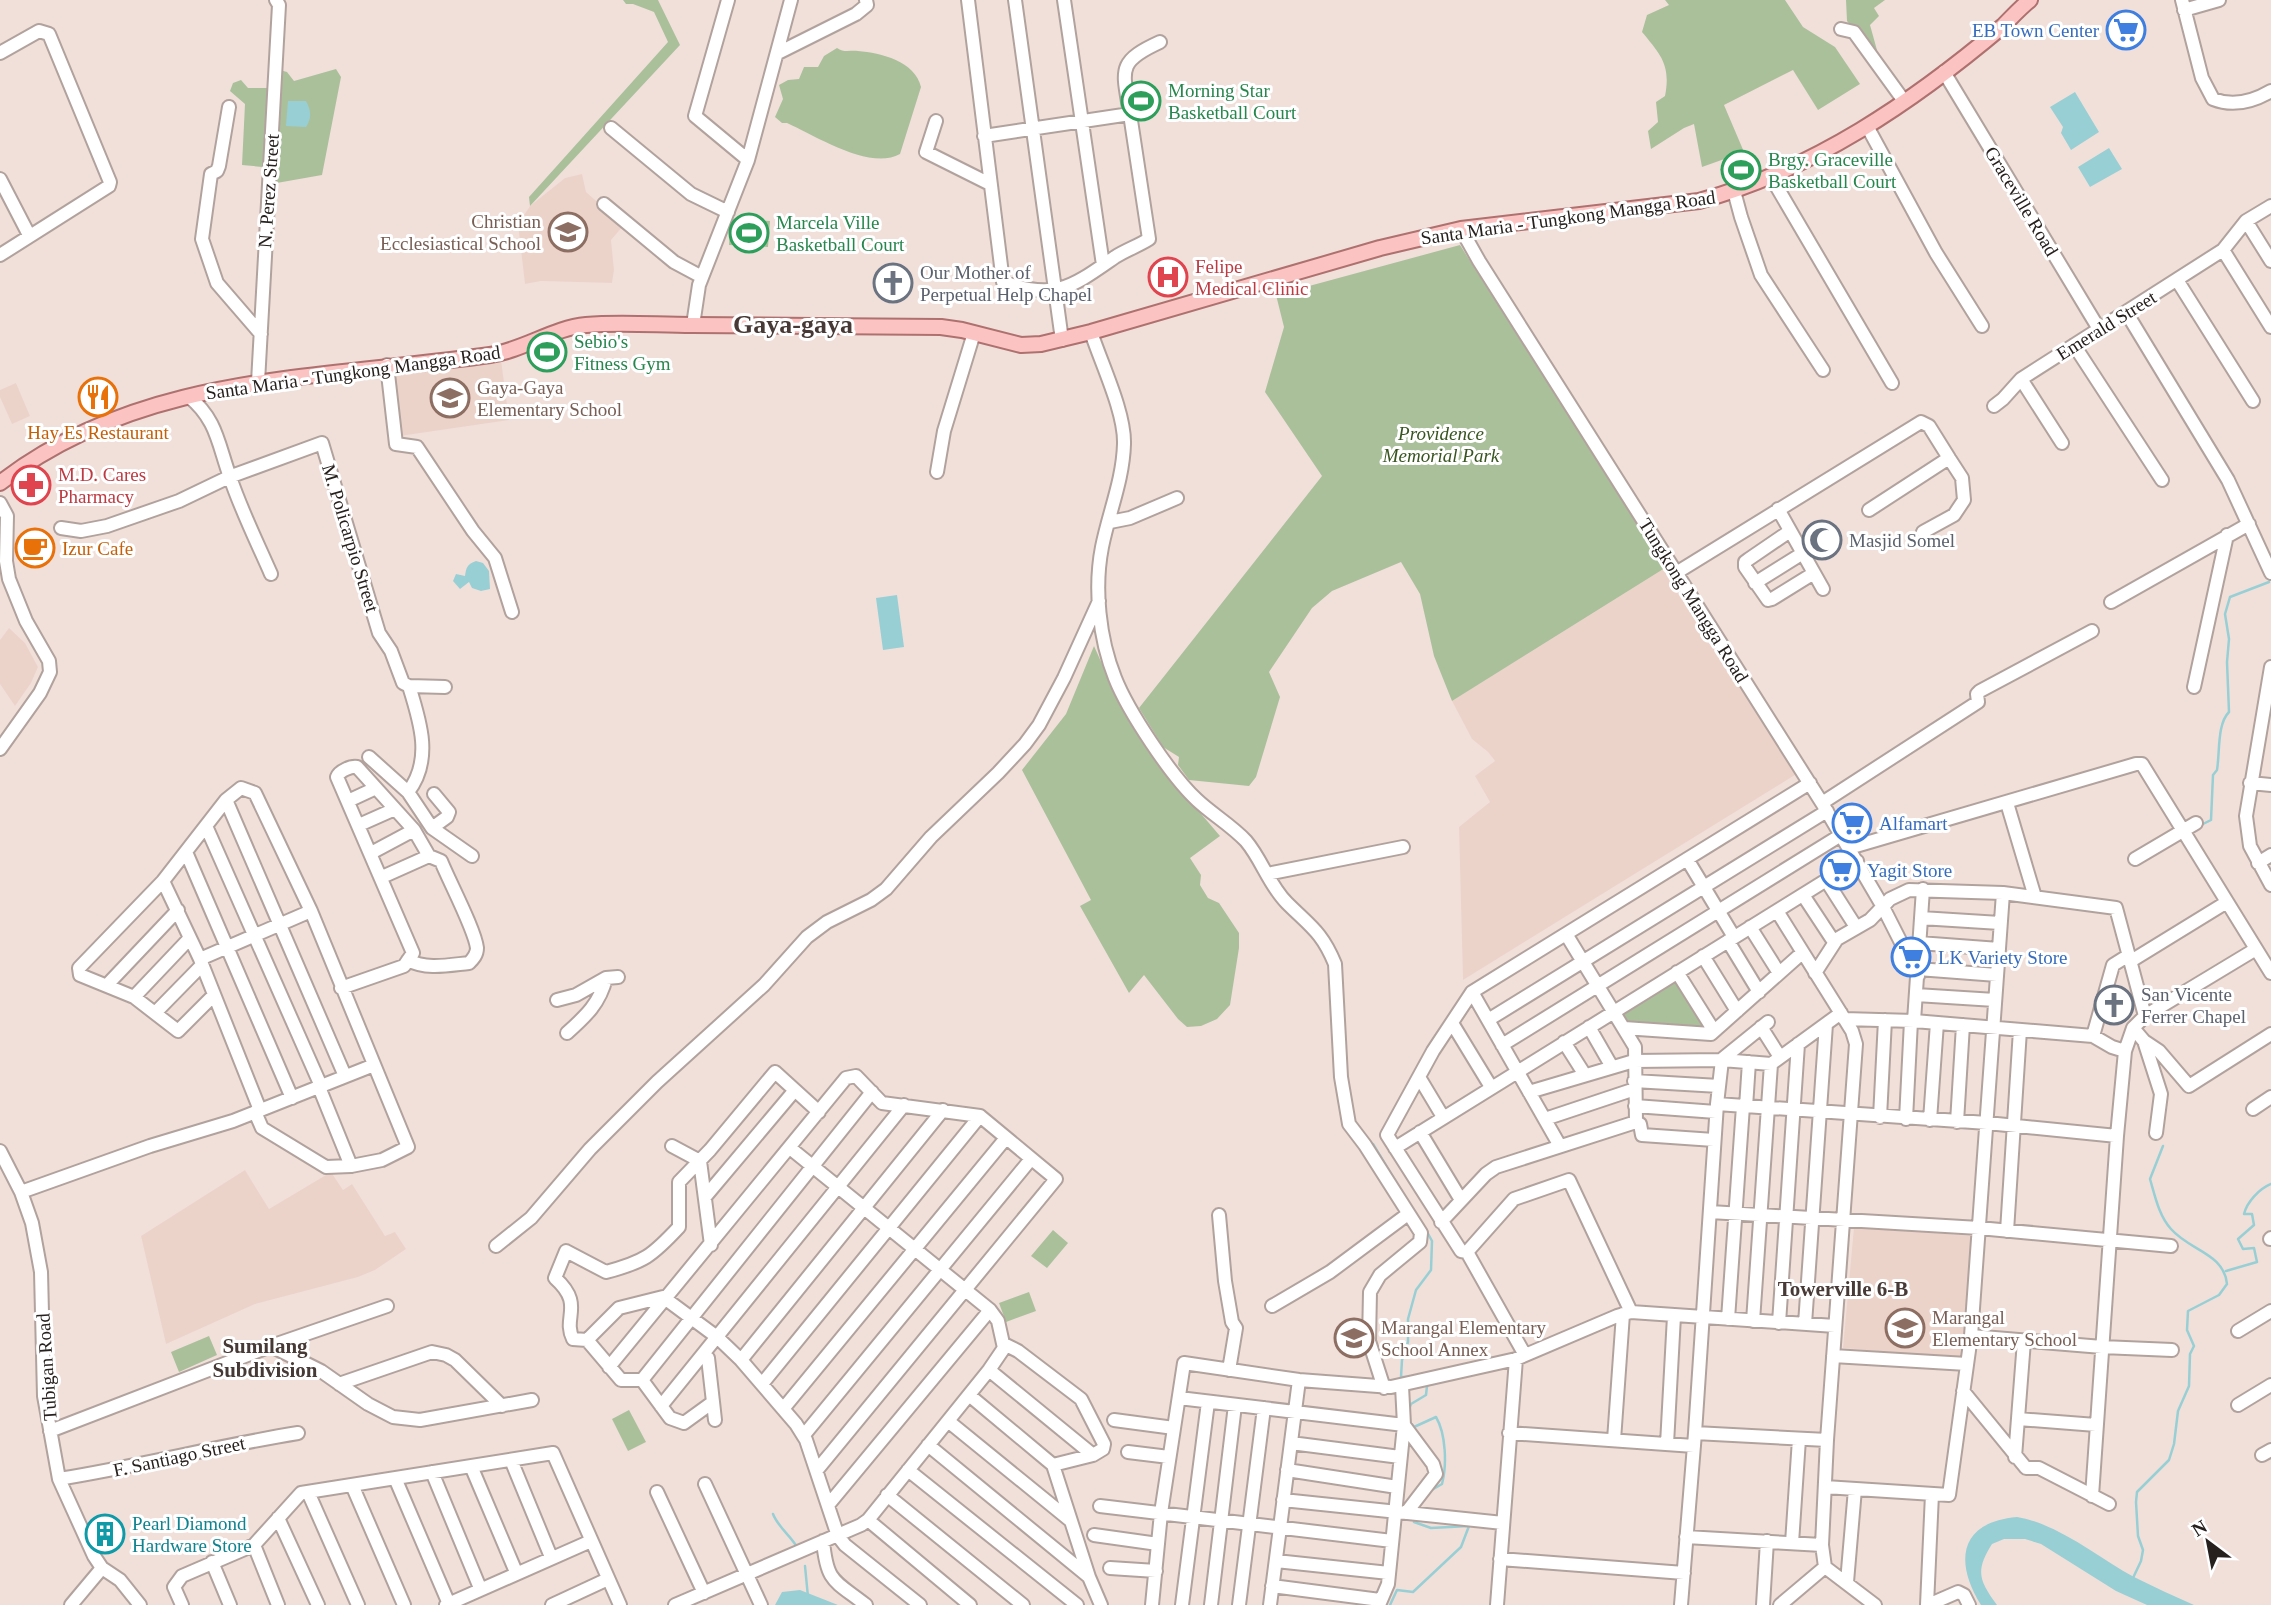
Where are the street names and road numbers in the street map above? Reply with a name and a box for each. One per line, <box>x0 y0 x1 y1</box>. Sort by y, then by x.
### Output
street label: N. Perez Street <box>254 132 283 249</box>
street label: Graceville Road <box>1981 143 2063 260</box>
street label: Santa Maria - Tungkong Mangga Road <box>1419 186 1717 249</box>
street label: Emerald Street <box>2053 286 2161 364</box>
street label: Santa Maria - Tungkong Mangga Road <box>204 341 502 404</box>
street label: M. Policarpio Street <box>318 462 383 615</box>
street label: Tungkong Mangga Road <box>1635 514 1753 687</box>
street label: Tubigan Road <box>32 1312 61 1421</box>
street label: F. Santiago Street <box>111 1432 248 1481</box>

